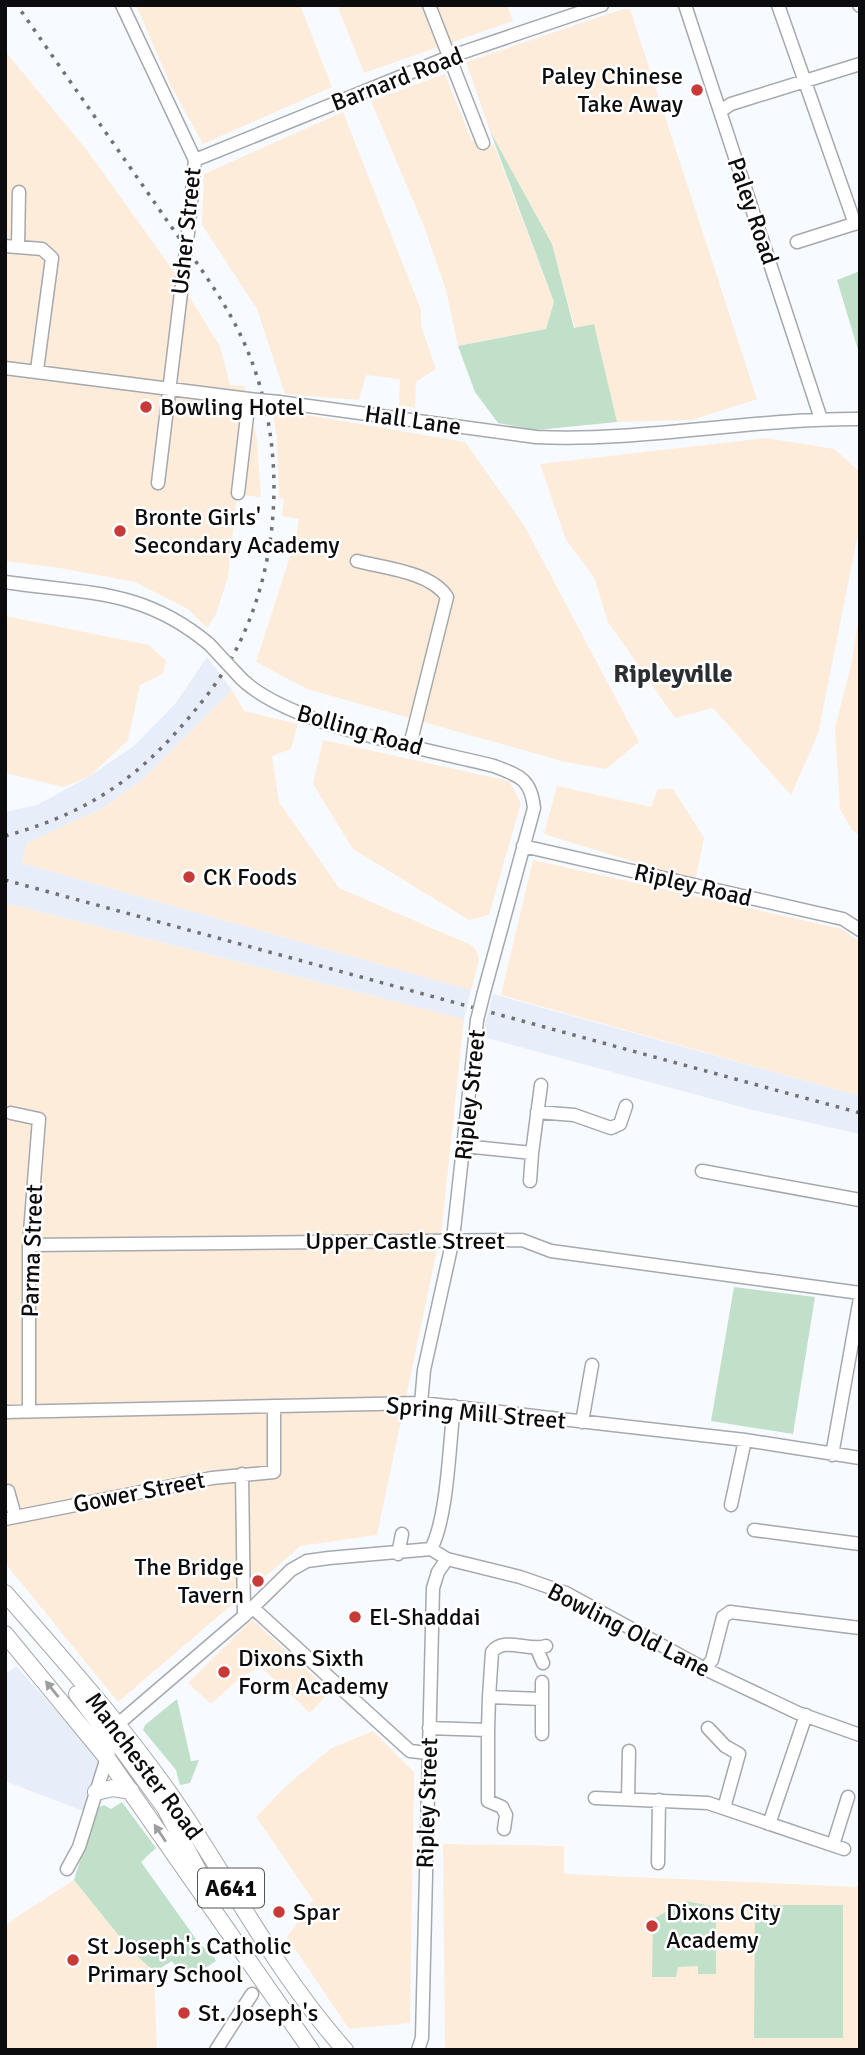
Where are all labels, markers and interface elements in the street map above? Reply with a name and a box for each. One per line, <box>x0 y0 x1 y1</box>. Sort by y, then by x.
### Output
street label: Barnard Road <box>327 40 467 118</box>
place label: Paley Chinese Take Away <box>541 61 683 119</box>
marker: Paley Chinese Take Away <box>689 82 705 98</box>
street label: Paley Road <box>721 153 785 269</box>
street label: Usher Street <box>164 166 208 296</box>
place label: Bowling Hotel <box>160 392 304 422</box>
street label: Hall Lane <box>363 398 463 442</box>
marker: Bowling Hotel <box>138 399 154 415</box>
place label: Bronte Girls' Secondary Academy <box>134 502 339 560</box>
marker: Bronte Girls' Secondary Academy <box>112 523 128 539</box>
district label: Ripleyville <box>613 658 733 690</box>
street label: Bolling Road <box>294 698 426 762</box>
street label: Ripley Road <box>631 857 755 913</box>
place label: CK Foods <box>203 862 297 892</box>
marker: CK Foods <box>181 869 197 885</box>
street label: Ripley Street <box>448 1028 492 1162</box>
street label: Parma Street <box>15 1184 49 1318</box>
street label: Upper Castle Street <box>305 1226 505 1256</box>
street label: Spring Mill Street <box>385 1390 567 1436</box>
street label: Gower Street <box>71 1465 207 1519</box>
place label: The Bridge Tavern <box>135 1552 244 1610</box>
marker: The Bridge Tavern <box>250 1573 266 1589</box>
street label: Bowling Old Lane <box>543 1576 715 1684</box>
place label: El-Shaddai <box>369 1602 480 1632</box>
marker: El-Shaddai <box>347 1609 363 1625</box>
place label: Dixons Sixth Form Academy <box>238 1643 388 1701</box>
marker: Dixons Sixth Form Academy <box>216 1664 232 1680</box>
one-way arrow <box>44 1681 59 1699</box>
street label: Manchester Road <box>79 1686 209 1846</box>
street label: Ripley Street <box>410 1737 444 1869</box>
one-way arrow <box>154 1823 167 1842</box>
road number: A641 <box>198 1868 264 1908</box>
place label: Spar <box>293 1897 340 1927</box>
place label: Dixons City Academy <box>666 1897 780 1955</box>
marker: Spar <box>271 1904 287 1920</box>
marker: Dixons City Academy <box>644 1918 660 1934</box>
place label: St Joseph's Catholic Primary School <box>87 1931 291 1989</box>
marker: St Joseph's Catholic Primary School <box>65 1952 81 1968</box>
place label: St. Joseph's <box>198 1998 318 2028</box>
marker: St. Joseph's <box>176 2005 192 2021</box>

